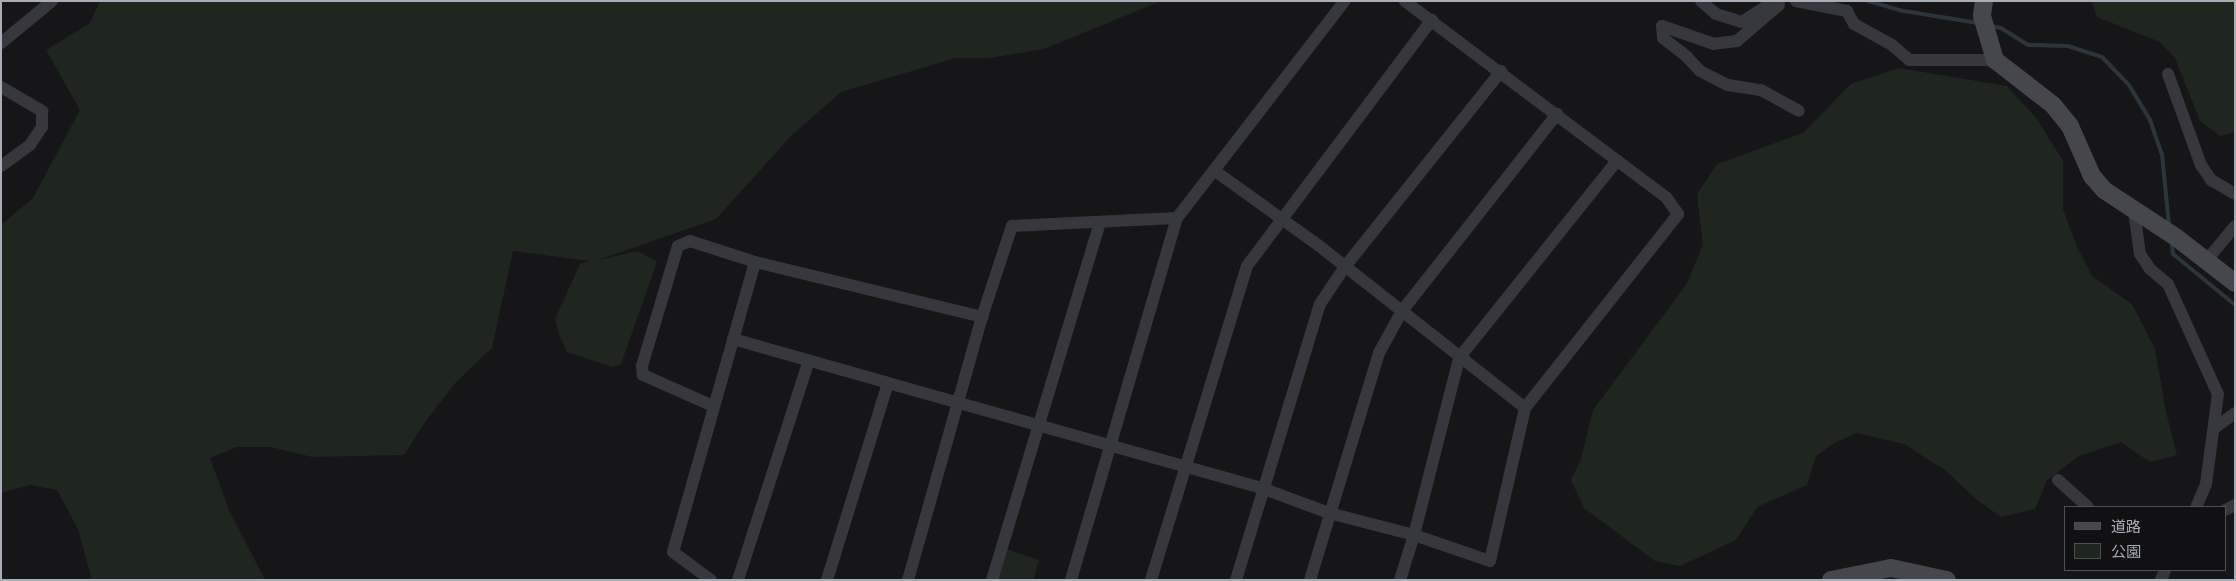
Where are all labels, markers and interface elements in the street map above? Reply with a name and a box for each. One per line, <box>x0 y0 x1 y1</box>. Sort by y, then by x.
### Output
legend <box>2064 506 2226 571</box>
text: 道路 <box>2111 516 2141 537</box>
text: 公園 <box>2111 541 2141 562</box>

